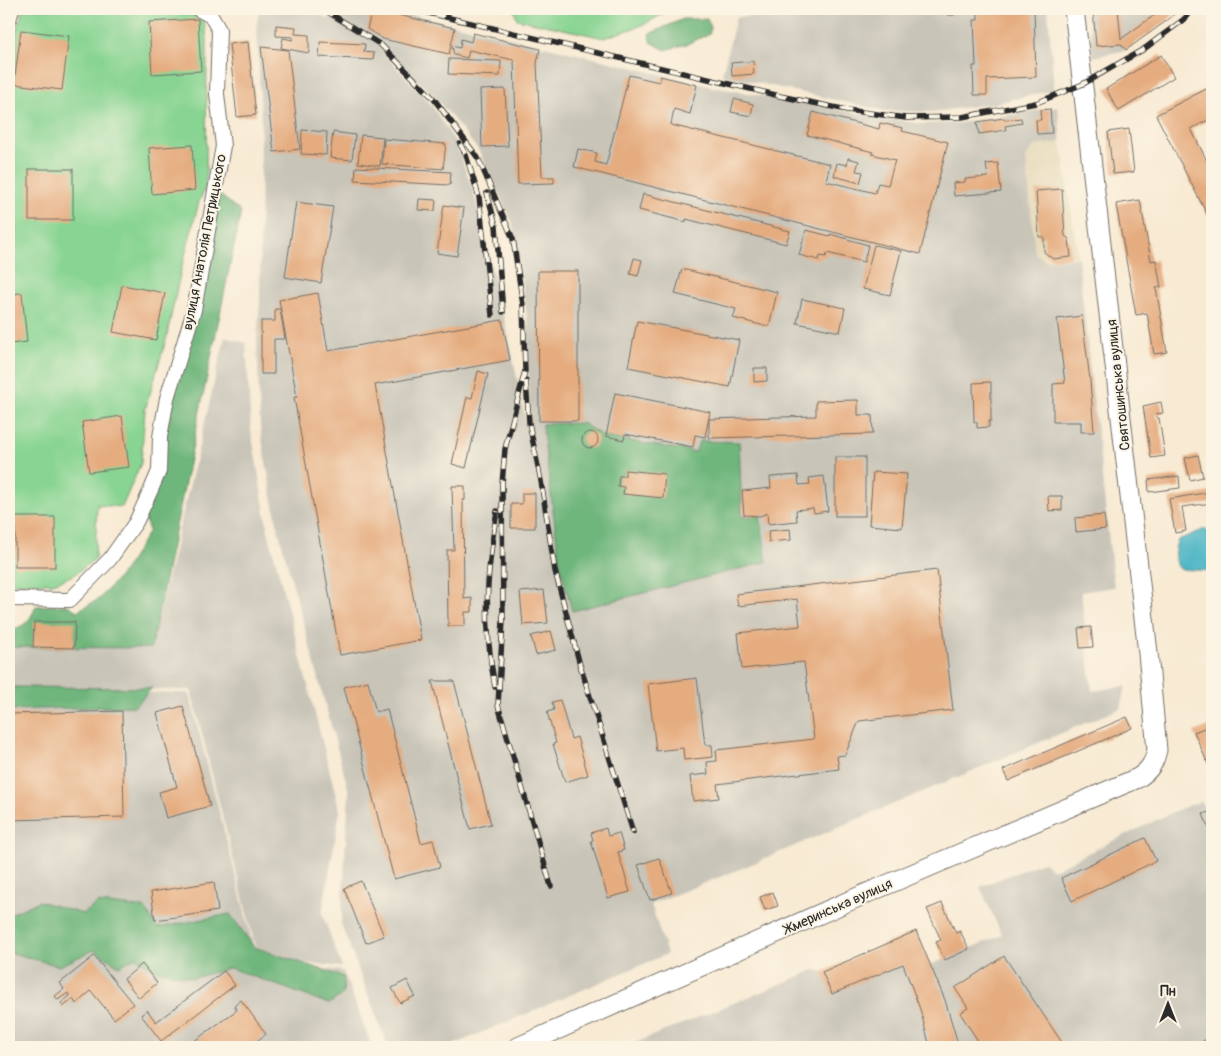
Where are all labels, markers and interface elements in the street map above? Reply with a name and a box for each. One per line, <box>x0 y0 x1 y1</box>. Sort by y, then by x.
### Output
street label: вулиця Анатолія Петрицького <box>179 152 230 332</box>
street label: Святошинська вулиця <box>1103 318 1134 451</box>
street label: Жмеринська вулиця <box>780 875 895 939</box>
north arrow <box>1144 978 1194 1028</box>
text: Пн <box>1160 983 1176 1000</box>

